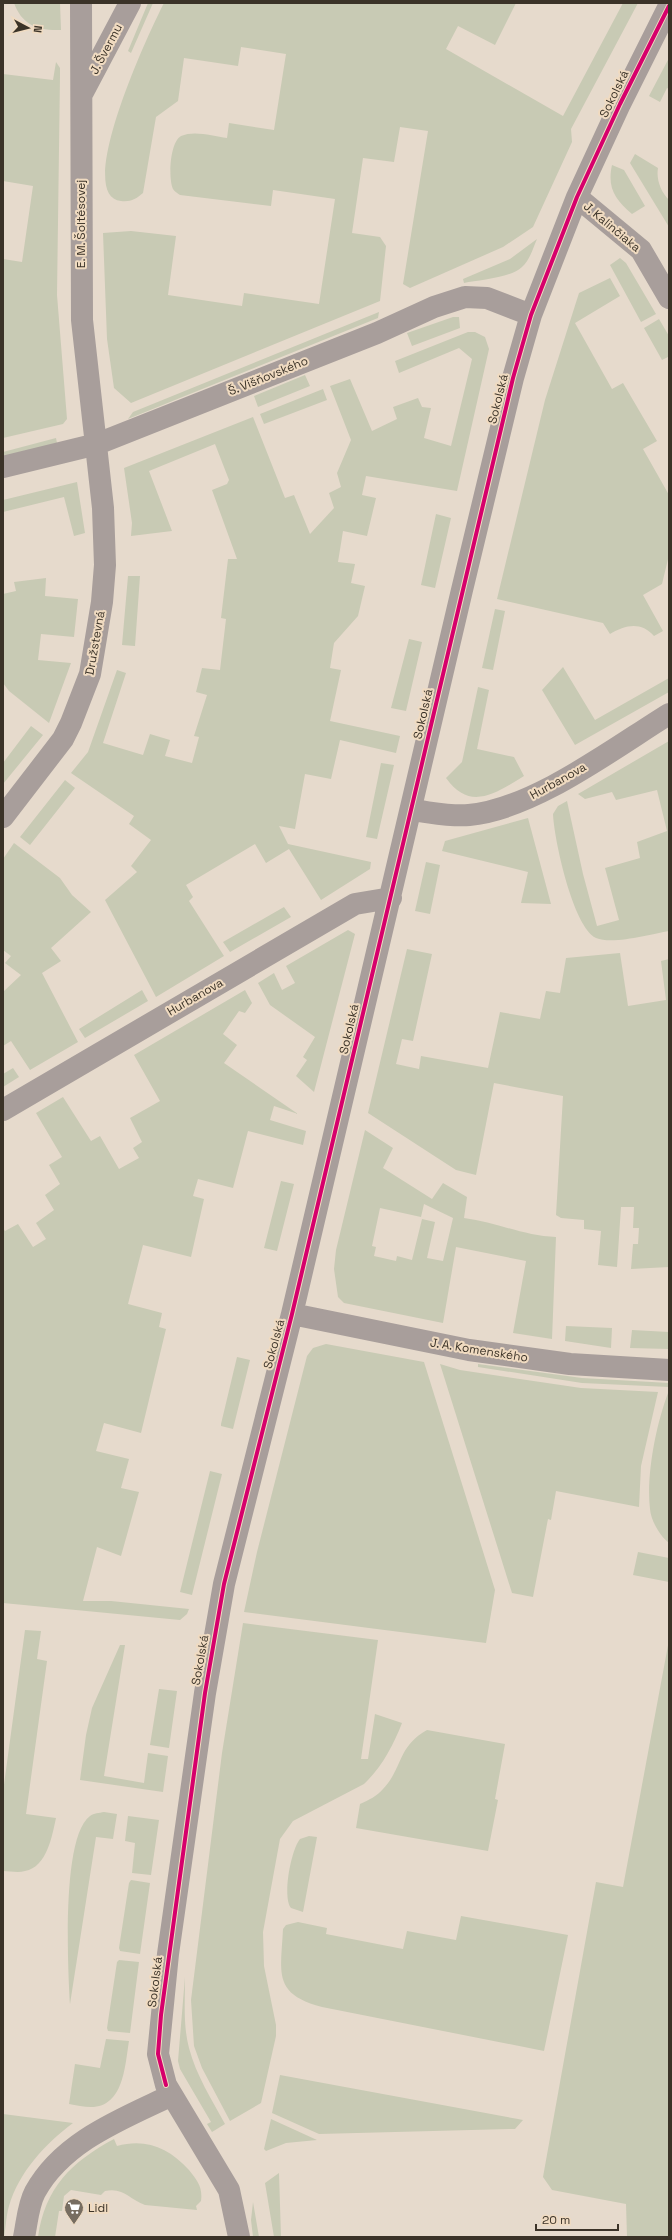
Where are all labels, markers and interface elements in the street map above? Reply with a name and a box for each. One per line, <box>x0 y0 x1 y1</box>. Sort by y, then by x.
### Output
north arrow <box>8 8 48 48</box>
street label: J. Švermu <box>86 21 126 77</box>
text: N <box>31 25 45 34</box>
street label: Sokolská <box>596 68 632 120</box>
street label: E. M. Šoltésovej <box>73 180 89 268</box>
street label: J. Kalinčiaka <box>580 198 644 256</box>
street label: Š. Višňovského <box>226 353 310 399</box>
street label: Sokolská <box>484 372 512 426</box>
street label: Družstevná <box>81 609 109 676</box>
street label: Sokolská <box>409 687 437 741</box>
street label: Hurbanova <box>527 759 589 803</box>
street label: Hurbanova <box>164 975 226 1019</box>
street label: Sokolská <box>335 1002 363 1056</box>
street label: Sokolská <box>260 1317 288 1371</box>
street label: J. A. Komenského <box>429 1334 529 1366</box>
street label: Sokolská <box>188 1633 212 1686</box>
street label: Sokolská <box>144 1956 166 2008</box>
supermarket icon: Lidl <box>63 2197 85 2225</box>
place label: Lidl <box>88 2200 108 2216</box>
scale bar <box>536 2206 618 2232</box>
text: 20 m <box>542 2212 570 2228</box>

